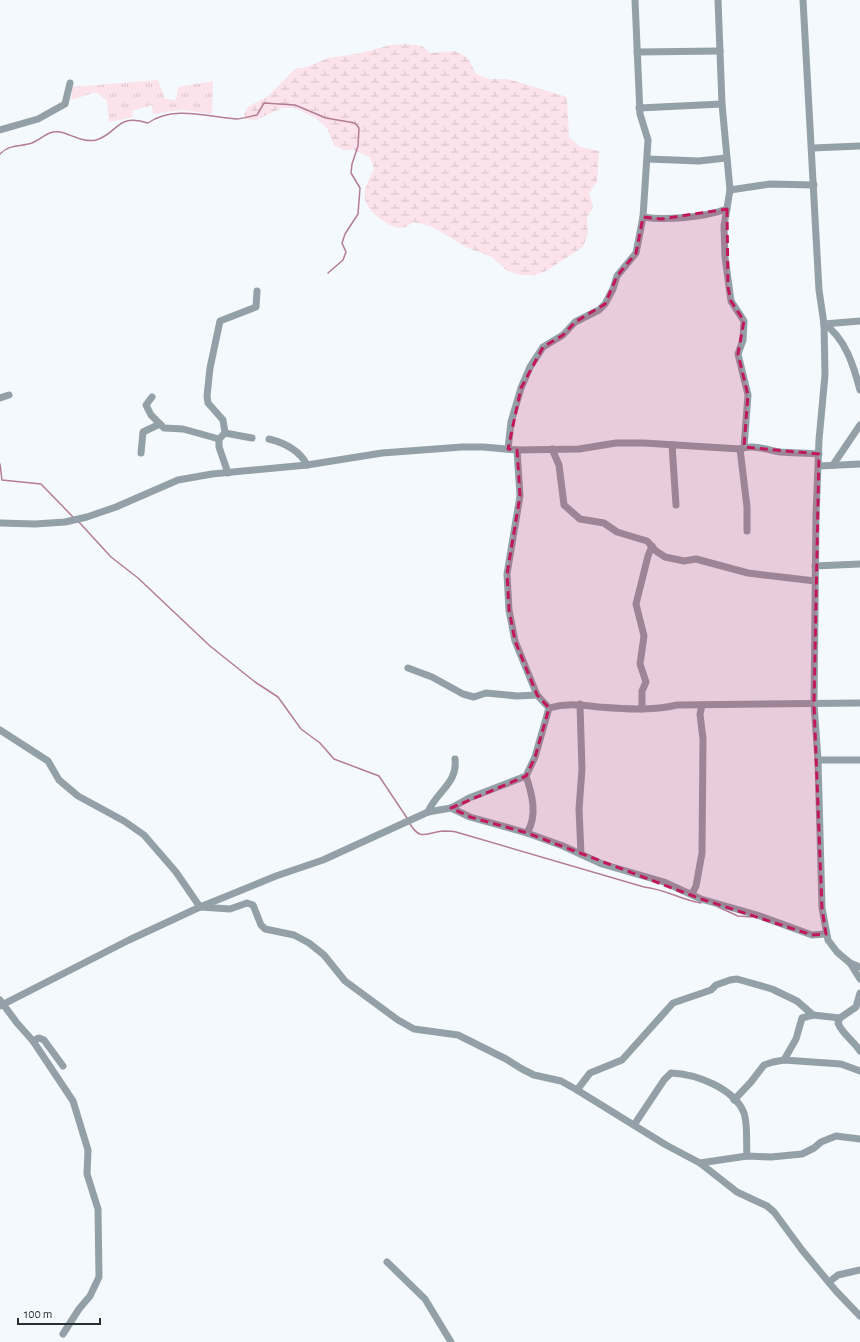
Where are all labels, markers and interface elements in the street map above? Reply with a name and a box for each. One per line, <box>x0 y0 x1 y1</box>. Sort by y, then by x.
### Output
scale bar <box>18 1300 100 1326</box>
text: 100 m <box>24 1308 52 1320</box>

